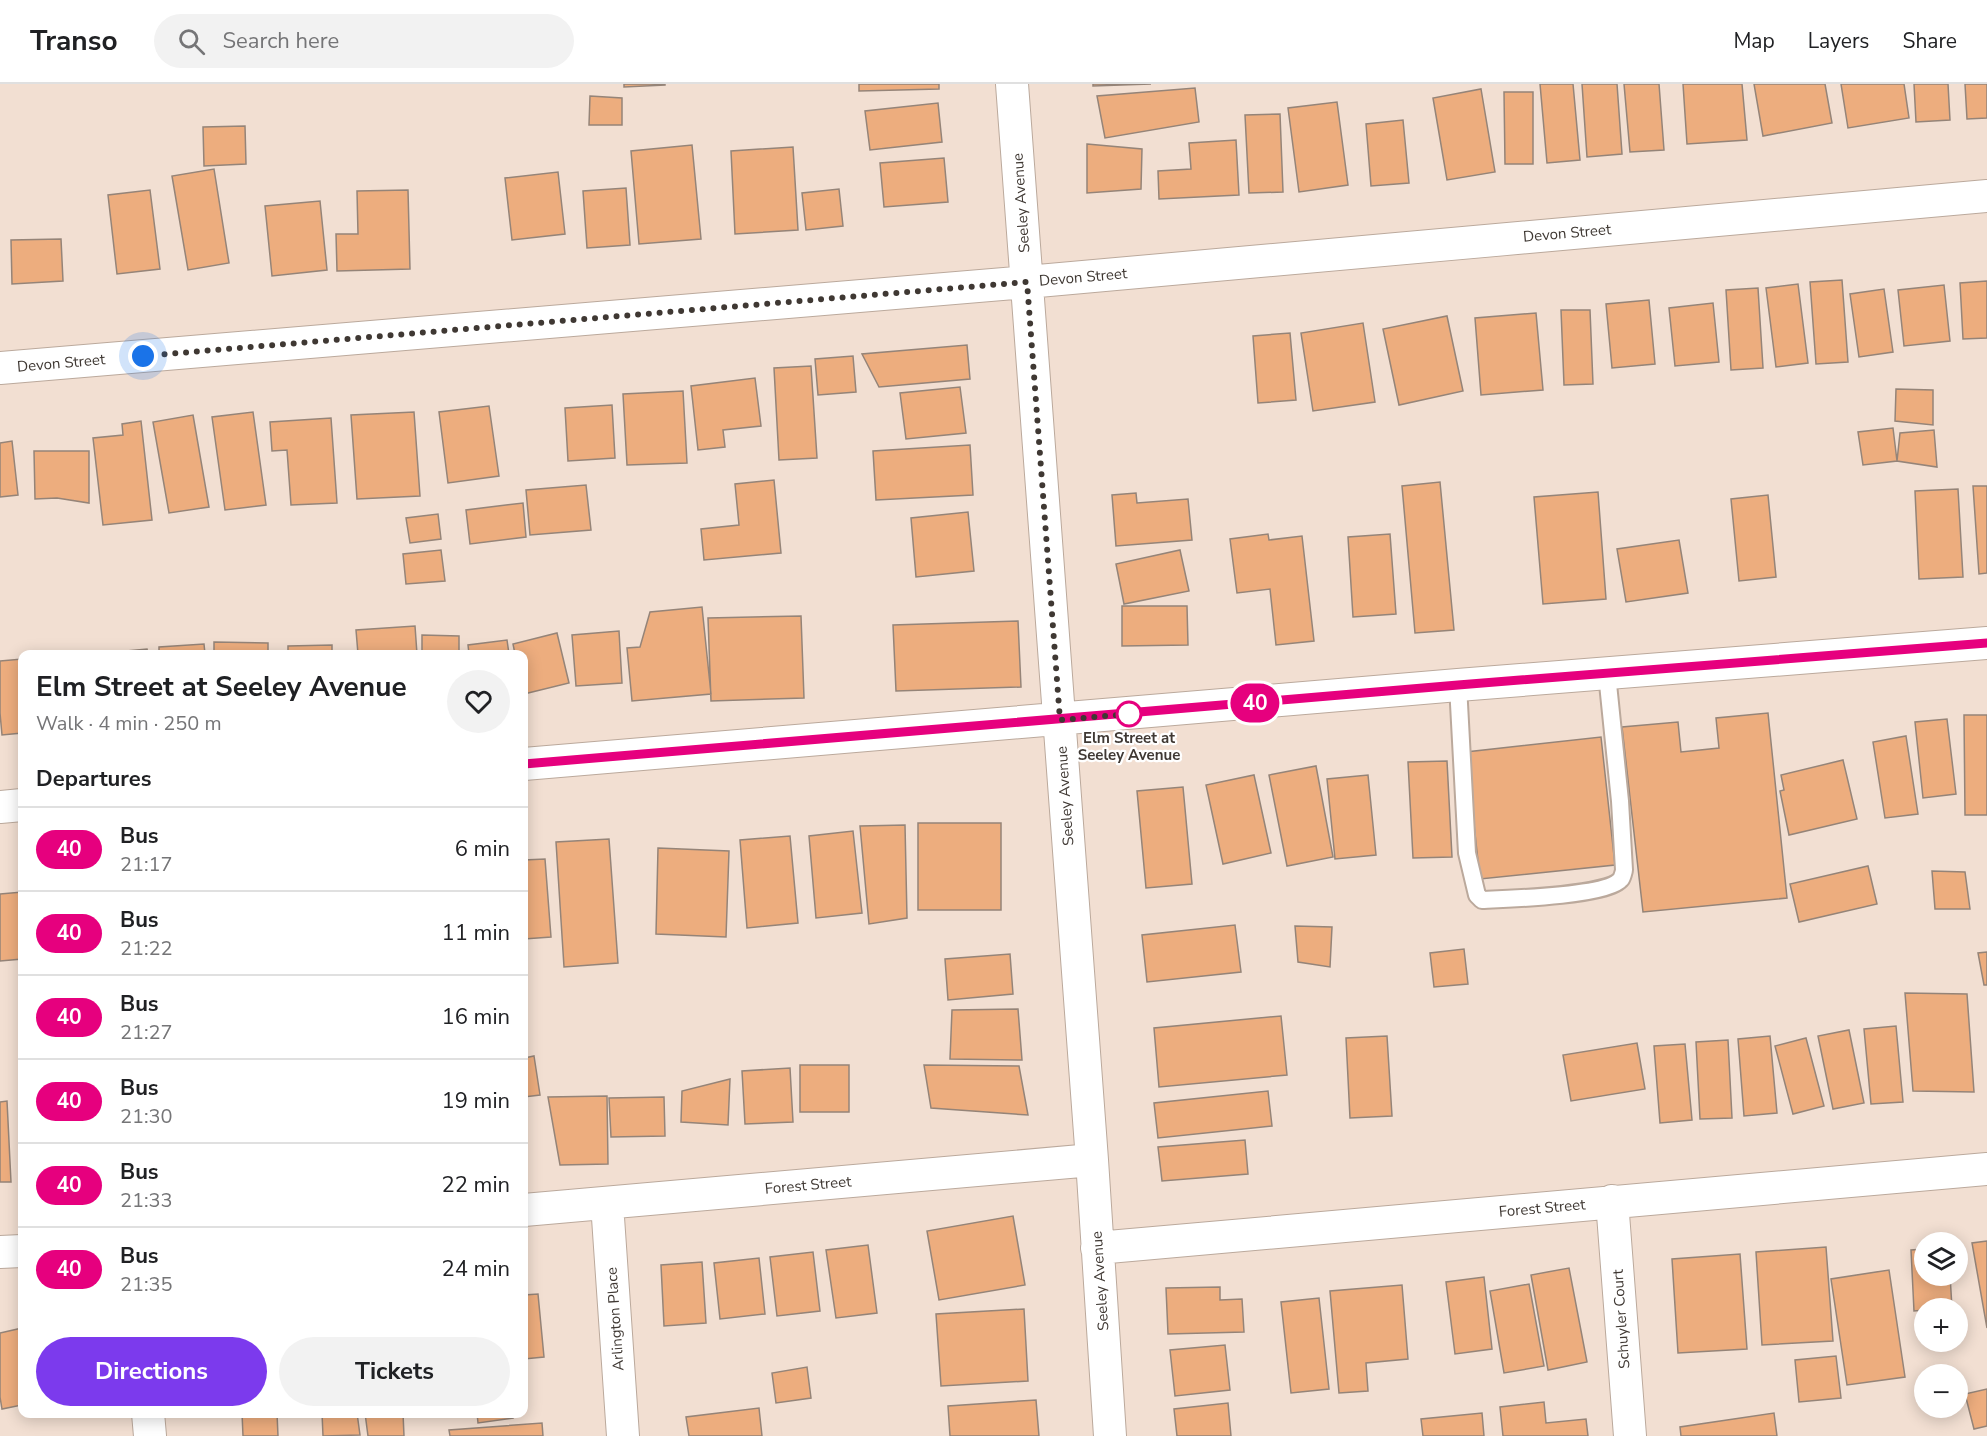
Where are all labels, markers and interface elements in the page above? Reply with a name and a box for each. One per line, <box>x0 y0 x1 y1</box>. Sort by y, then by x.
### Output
search box <box>154 14 574 68</box>
text: Transo <box>30 22 118 60</box>
icon: search <box>175 25 208 58</box>
text: Search here <box>223 26 339 56</box>
text: Map <box>1733 27 1775 55</box>
text: Layers <box>1808 27 1869 55</box>
text: Share <box>1902 27 1957 55</box>
street label: Seeley Avenue <box>1008 152 1034 254</box>
street label: Devon Street <box>1522 219 1613 247</box>
street label: Devon Street <box>1038 263 1129 291</box>
your location <box>128 341 158 371</box>
street label: Devon Street <box>16 349 107 377</box>
text: Elm Street at Seeley Avenue <box>36 668 407 706</box>
button: heart <box>447 670 510 733</box>
line badge: 40 <box>1228 684 1282 722</box>
text: 40 <box>1242 689 1268 717</box>
marker: Elm Street at Seeley Avenue <box>1116 701 1142 727</box>
text: Walk · 4 min · 250 m <box>36 710 222 737</box>
place label: Elm Street at Seeley Avenue <box>1078 728 1180 765</box>
street label: Seeley Avenue <box>1052 745 1078 847</box>
text: Departures <box>36 764 151 794</box>
text: Bus <box>120 821 159 851</box>
text: 6 min <box>455 834 510 864</box>
text: 40 <box>56 835 82 863</box>
text: 21:17 <box>120 851 173 878</box>
text: Bus <box>120 905 159 935</box>
text: 11 min <box>442 918 510 948</box>
text: 40 <box>56 919 82 947</box>
text: 21:22 <box>120 935 173 962</box>
text: Bus <box>120 989 159 1019</box>
text: 16 min <box>442 1002 510 1032</box>
text: 40 <box>56 1003 82 1031</box>
text: 21:27 <box>120 1019 173 1046</box>
text: Bus <box>120 1073 159 1103</box>
text: 19 min <box>442 1086 510 1116</box>
text: 40 <box>56 1087 82 1115</box>
text: 21:30 <box>120 1103 173 1130</box>
text: Bus <box>120 1157 159 1187</box>
text: 22 min <box>442 1170 510 1200</box>
text: 40 <box>56 1171 82 1199</box>
street label: Forest Street <box>764 1171 853 1199</box>
text: 21:33 <box>120 1187 173 1214</box>
street label: Forest Street <box>1498 1194 1587 1222</box>
street label: Seeley Avenue <box>1087 1230 1113 1332</box>
map controls <box>1914 1232 1968 1418</box>
button: layers <box>1914 1232 1968 1286</box>
text: Bus <box>120 1241 159 1271</box>
text: 24 min <box>442 1254 510 1284</box>
text: 40 <box>56 1255 82 1283</box>
street label: Arlington Place <box>601 1266 629 1372</box>
street label: Schuyler Court <box>1607 1268 1634 1369</box>
text: 21:35 <box>120 1271 173 1298</box>
button: + <box>1914 1298 1968 1352</box>
button: Directions <box>36 1337 267 1406</box>
button: Tickets <box>279 1337 510 1406</box>
button: − <box>1914 1364 1968 1418</box>

